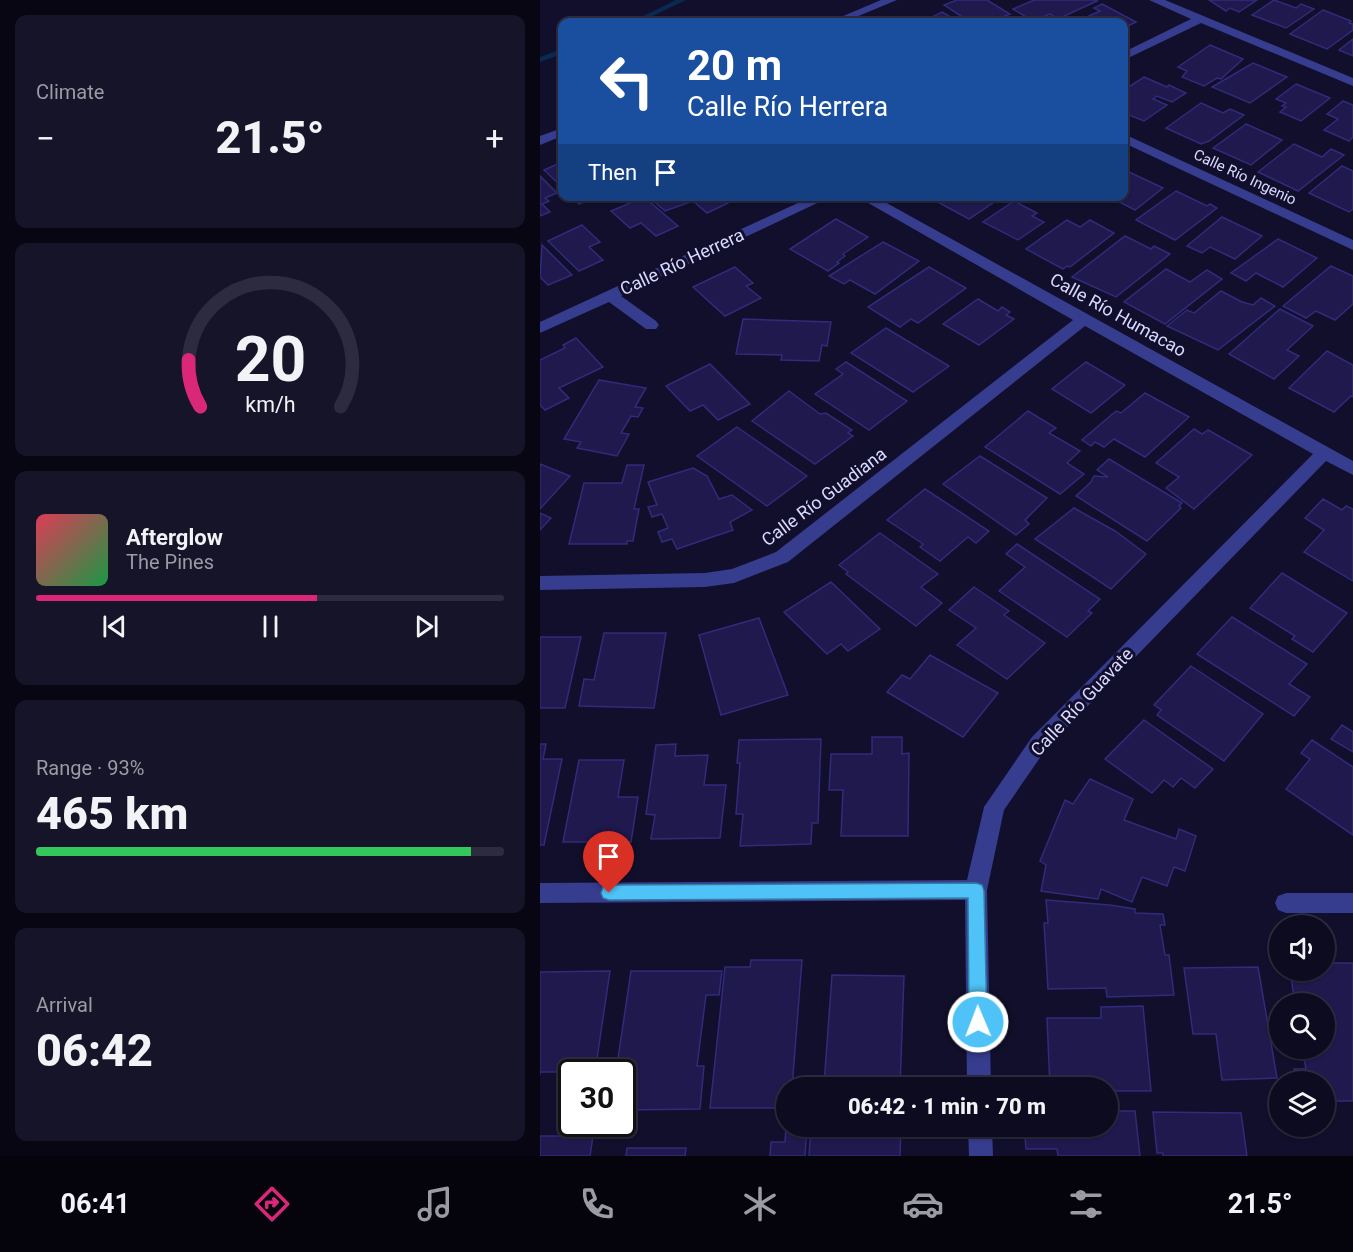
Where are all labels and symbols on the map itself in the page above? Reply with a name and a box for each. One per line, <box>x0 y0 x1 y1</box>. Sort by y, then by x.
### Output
street label: Calle Río Ingenio <box>1191 145 1299 209</box>
street label: Calle Río Herrera <box>617 224 747 299</box>
street label: Calle Río Humacao <box>1047 268 1190 361</box>
street label: Calle Río Guadiana <box>757 443 890 550</box>
street label: Calle Río Guavate <box>1026 643 1137 760</box>
pin <box>583 831 634 893</box>
position arrow <box>946 990 1010 1054</box>
speed limit sign: 30 <box>558 1059 636 1137</box>

